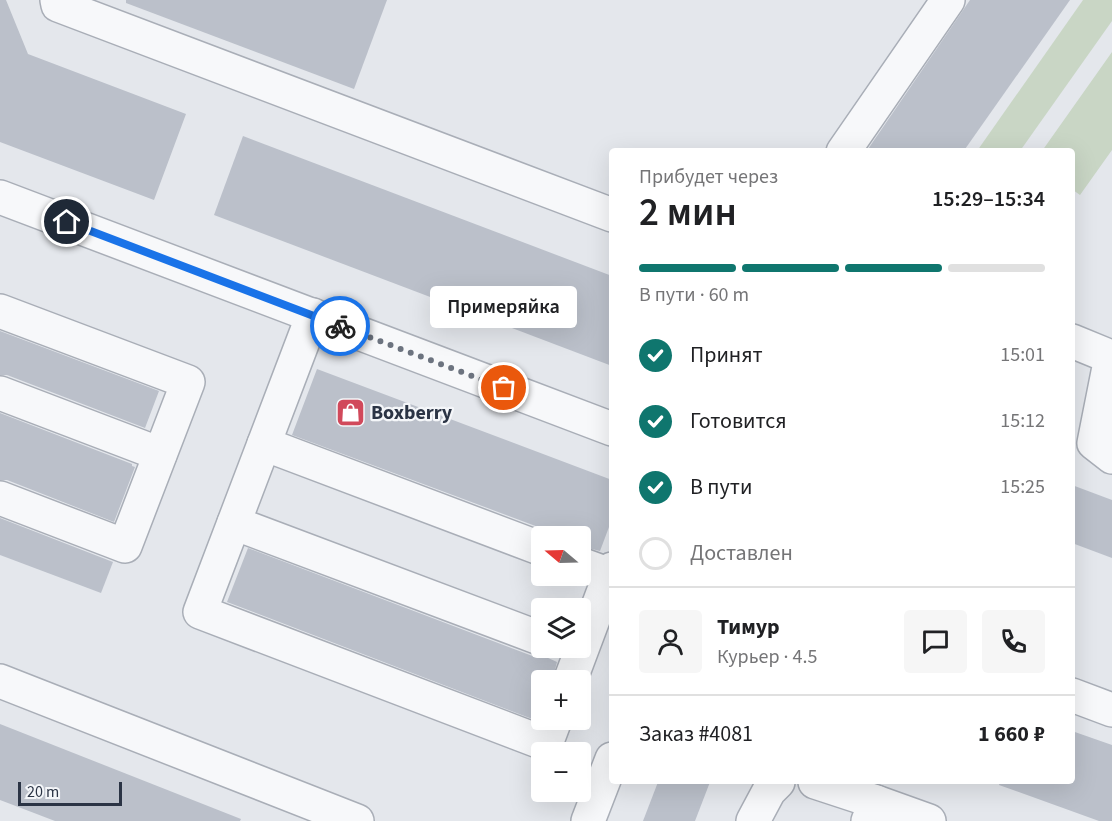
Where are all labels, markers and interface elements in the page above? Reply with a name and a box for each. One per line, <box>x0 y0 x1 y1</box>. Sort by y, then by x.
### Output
text: Прибудет через <box>639 163 778 191</box>
text: 15:29–15:34 <box>932 183 1045 215</box>
text: 2 мин <box>639 185 737 241</box>
pin <box>41 196 92 247</box>
icon: home <box>50 205 83 238</box>
text: В пути · 60 m <box>639 281 749 309</box>
callout: Примеряйка <box>430 286 578 328</box>
text: Примеряйка <box>447 293 560 321</box>
courier <box>310 296 370 356</box>
icon: bike <box>324 310 357 343</box>
icon: check <box>639 339 672 372</box>
text: Принят <box>690 339 763 371</box>
text: 15:01 <box>1000 341 1045 369</box>
pin <box>478 362 529 413</box>
icon: bag <box>487 371 520 404</box>
shop icon: Boxberry <box>334 397 366 429</box>
place label: Boxberry <box>371 399 453 427</box>
icon: check <box>639 405 672 438</box>
text: Готовится <box>690 405 787 437</box>
text: 15:12 <box>1000 407 1045 435</box>
icon: check <box>639 471 672 504</box>
text: В пути <box>690 471 752 503</box>
text: 15:25 <box>1000 473 1045 501</box>
north arrow <box>531 526 591 586</box>
map controls <box>531 526 591 802</box>
text: Доставлен <box>690 537 793 569</box>
button: layers <box>531 598 591 658</box>
button: person <box>639 610 702 673</box>
button: chat <box>904 610 967 673</box>
button: phone <box>982 610 1045 673</box>
text: Тимур <box>717 611 780 643</box>
text: Курьер · 4.5 <box>717 643 817 671</box>
button: + <box>531 670 591 730</box>
text: Заказ #4081 <box>639 718 753 750</box>
text: 1 660 ₽ <box>978 718 1045 750</box>
button: − <box>531 742 591 802</box>
scale bar <box>18 779 122 806</box>
text: 20 m <box>27 781 59 803</box>

